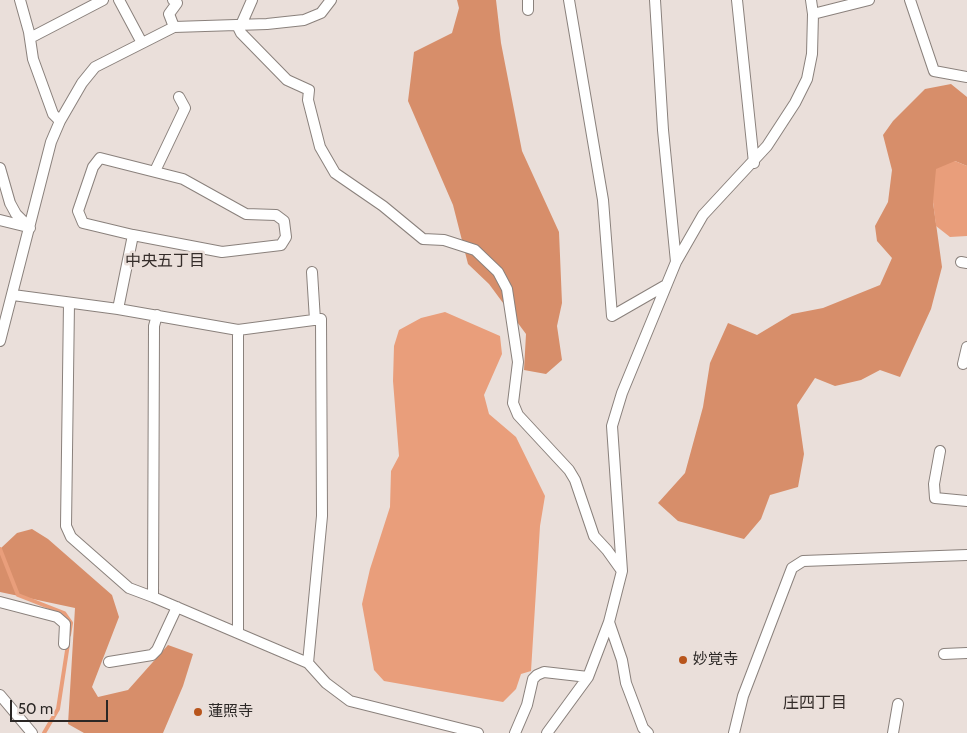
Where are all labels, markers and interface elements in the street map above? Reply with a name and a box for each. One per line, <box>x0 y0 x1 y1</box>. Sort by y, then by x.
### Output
district label: 中央五丁目 <box>125 251 205 271</box>
place label: 妙覚寺 <box>693 651 738 669</box>
marker: 妙覚寺 <box>677 654 689 666</box>
scale bar <box>12 690 110 722</box>
district label: 庄四丁目 <box>783 693 847 713</box>
text: 50 m <box>18 700 53 718</box>
place label: 蓮照寺 <box>208 703 253 721</box>
marker: 蓮照寺 <box>192 706 204 718</box>

